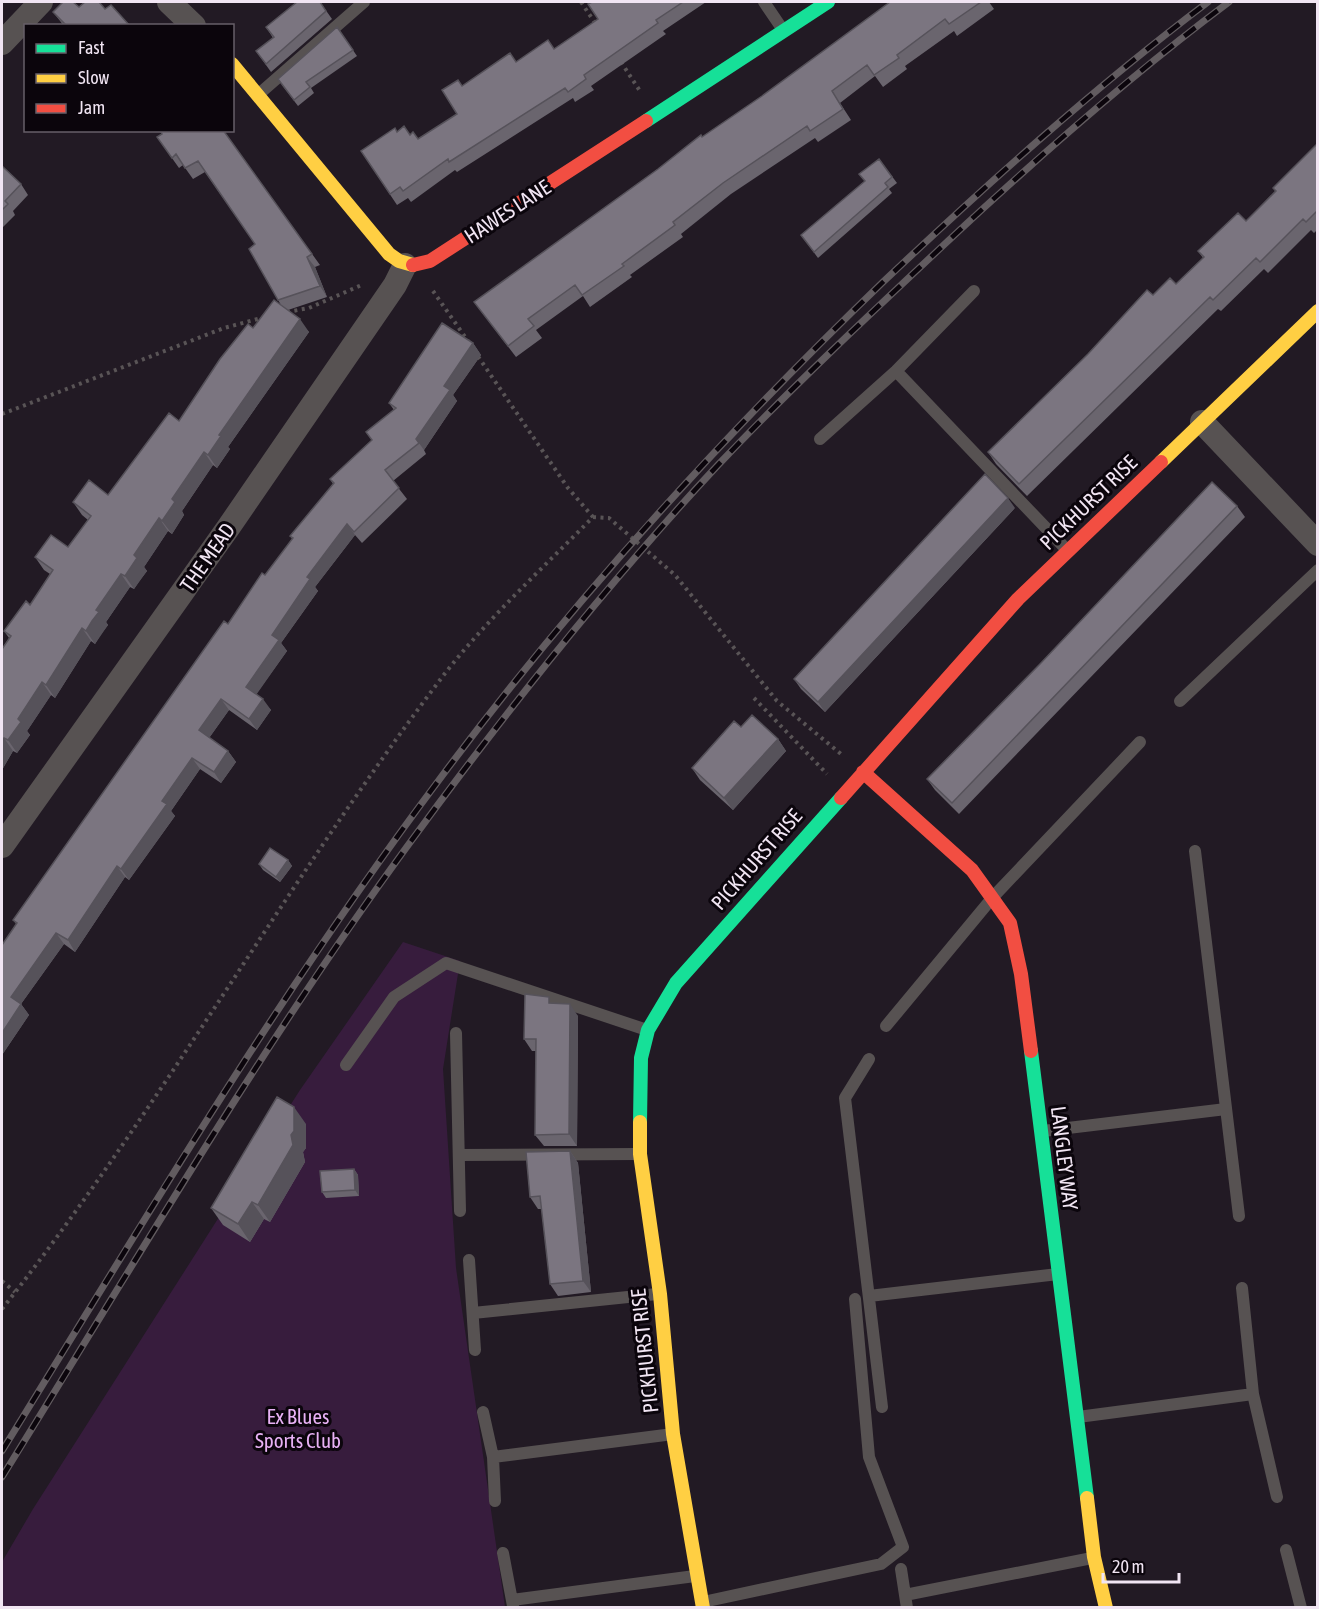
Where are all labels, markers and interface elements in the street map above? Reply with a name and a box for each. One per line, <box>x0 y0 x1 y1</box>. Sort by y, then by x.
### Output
legend <box>24 24 234 132</box>
text: Fast <box>78 37 105 58</box>
text: Slow <box>78 67 109 88</box>
text: Jam <box>78 97 105 118</box>
street label: HAWES LANE <box>459 174 555 248</box>
street label: PICKHURST RISE <box>1035 450 1141 554</box>
street label: THE MEAD <box>175 518 239 596</box>
street label: PICKHURST RISE <box>706 804 806 914</box>
street label: LANGLEY WAY <box>1047 1105 1083 1212</box>
street label: PICKHURST RISE <box>626 1288 662 1414</box>
park label: Ex Blues Sports Club <box>255 1404 341 1452</box>
scale bar <box>1103 1546 1180 1584</box>
text: 20 m <box>1112 1556 1144 1577</box>

